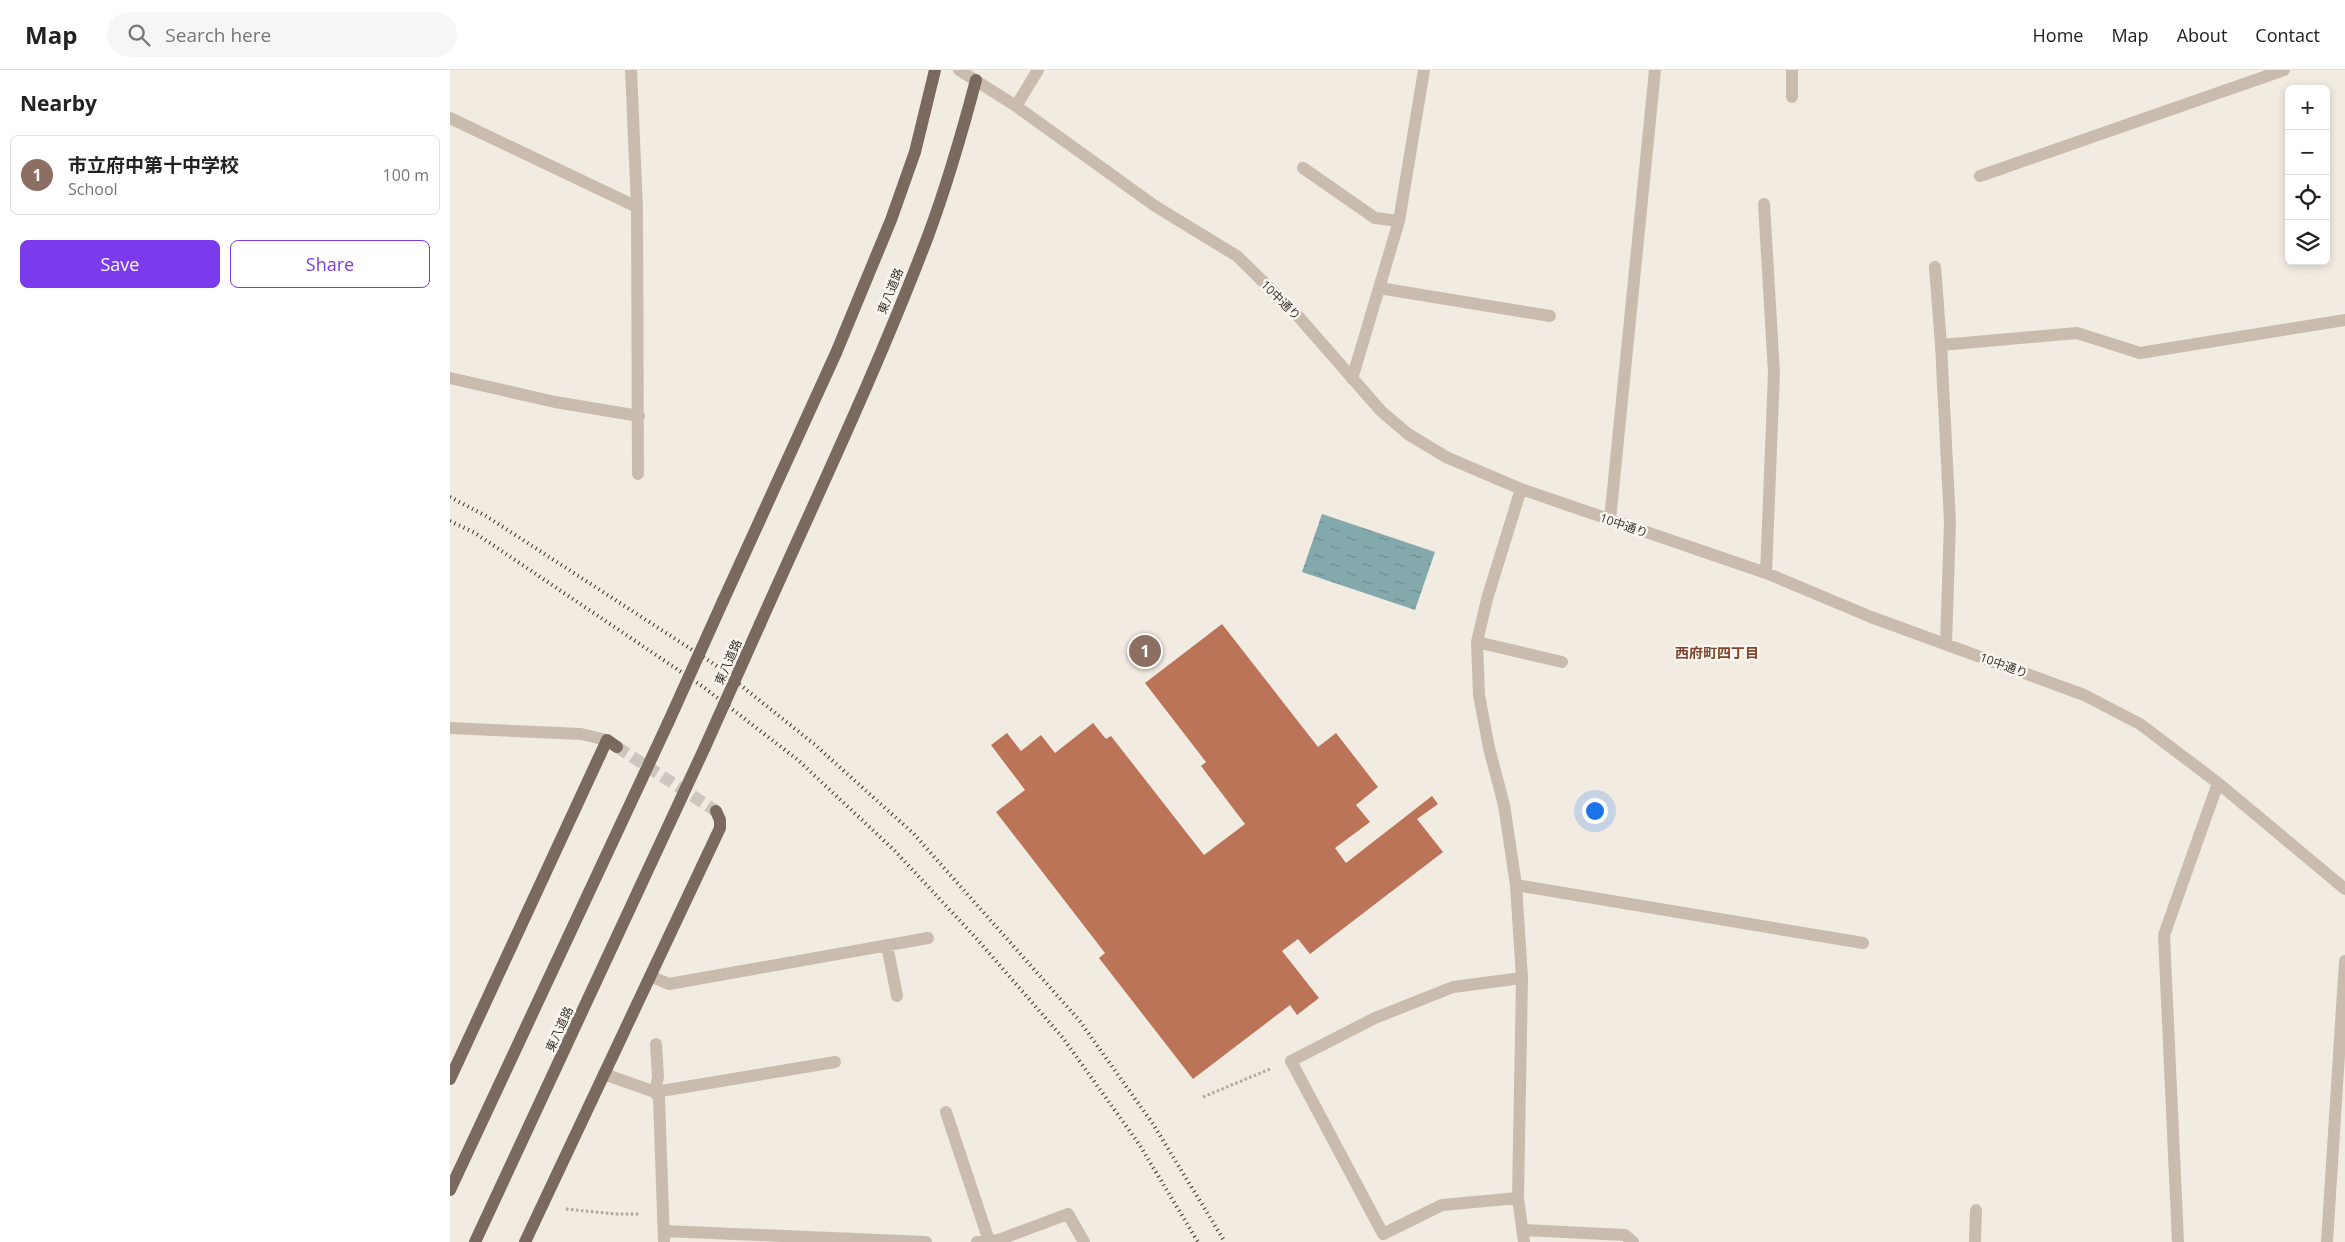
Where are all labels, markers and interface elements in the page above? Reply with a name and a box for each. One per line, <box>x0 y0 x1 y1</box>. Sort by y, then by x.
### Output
search box <box>107 12 457 57</box>
text: Map <box>25 18 77 51</box>
icon: search <box>125 21 153 49</box>
text: Search here <box>165 22 271 48</box>
text: Home <box>2033 23 2083 47</box>
text: Map <box>2111 23 2149 47</box>
text: About <box>2177 23 2227 47</box>
text: Contact <box>2255 23 2320 47</box>
map controls <box>2285 85 2330 265</box>
button: + <box>2285 85 2330 130</box>
text: Nearby <box>20 89 97 117</box>
button: − <box>2285 130 2330 175</box>
text: 市立府中第十中学校 <box>68 152 239 178</box>
text: 1 <box>32 164 42 186</box>
text: 100 m <box>383 164 429 186</box>
button: locate <box>2285 175 2330 220</box>
text: School <box>68 178 118 200</box>
button: layers <box>2285 220 2330 265</box>
button: Save <box>20 240 220 288</box>
button: Share <box>230 240 430 288</box>
street label: 東八道路 <box>873 266 907 316</box>
street label: 10中通り <box>1257 276 1305 324</box>
street label: 10中通り <box>1598 509 1650 541</box>
pin: 1 <box>1129 632 1161 670</box>
street label: 東八道路 <box>710 637 746 687</box>
district label: 西府町四丁目 <box>1675 643 1759 662</box>
street label: 10中通り <box>1978 649 2030 681</box>
your location <box>1582 798 1608 824</box>
street label: 東八道路 <box>541 1004 577 1054</box>

